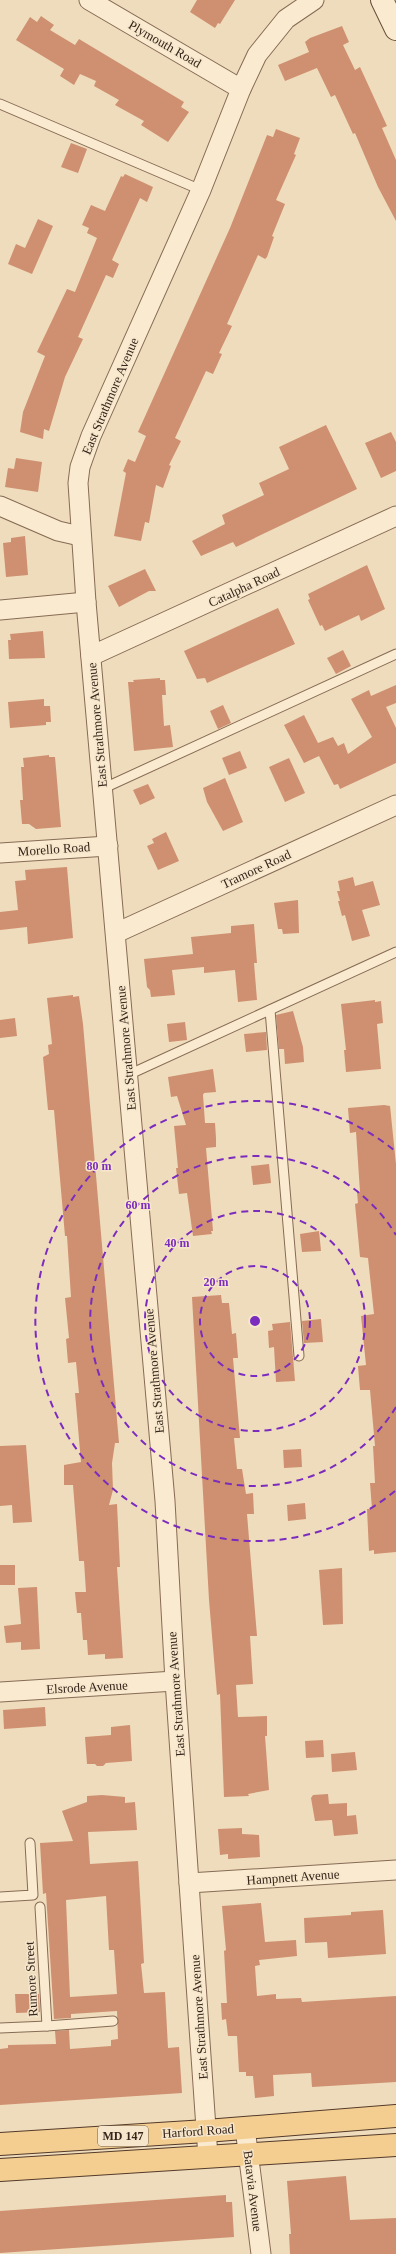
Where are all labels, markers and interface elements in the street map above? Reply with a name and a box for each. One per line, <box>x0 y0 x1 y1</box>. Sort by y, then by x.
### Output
street label: Plymouth Road <box>126 17 204 71</box>
street label: East Strathmore Avenue <box>79 335 141 457</box>
street label: Catalpha Road <box>206 564 282 610</box>
street label: East Strathmore Avenue <box>84 662 110 788</box>
street label: Morello Road <box>17 839 91 859</box>
street label: Tramore Road <box>219 846 294 892</box>
street label: East Strathmore Avenue <box>113 985 139 1111</box>
text: 80 m <box>87 1159 112 1173</box>
text: 60 m <box>126 1198 151 1212</box>
text: 40 m <box>165 1236 190 1250</box>
text: 20 m <box>204 1275 229 1289</box>
street label: East Strathmore Avenue <box>141 1308 167 1434</box>
centre of rings <box>248 1314 262 1328</box>
street label: East Strathmore Avenue <box>164 1631 188 1757</box>
street label: Elsrode Avenue <box>46 1677 128 1697</box>
street label: Hampnett Avenue <box>246 1866 340 1888</box>
street label: Rumore Street <box>22 1941 40 2017</box>
street label: East Strathmore Avenue <box>187 1954 211 2080</box>
street label: Harford Road <box>162 2121 235 2141</box>
road number: MD 147 <box>98 2126 148 2146</box>
street label: Batavia Avenue <box>241 2150 265 2233</box>

